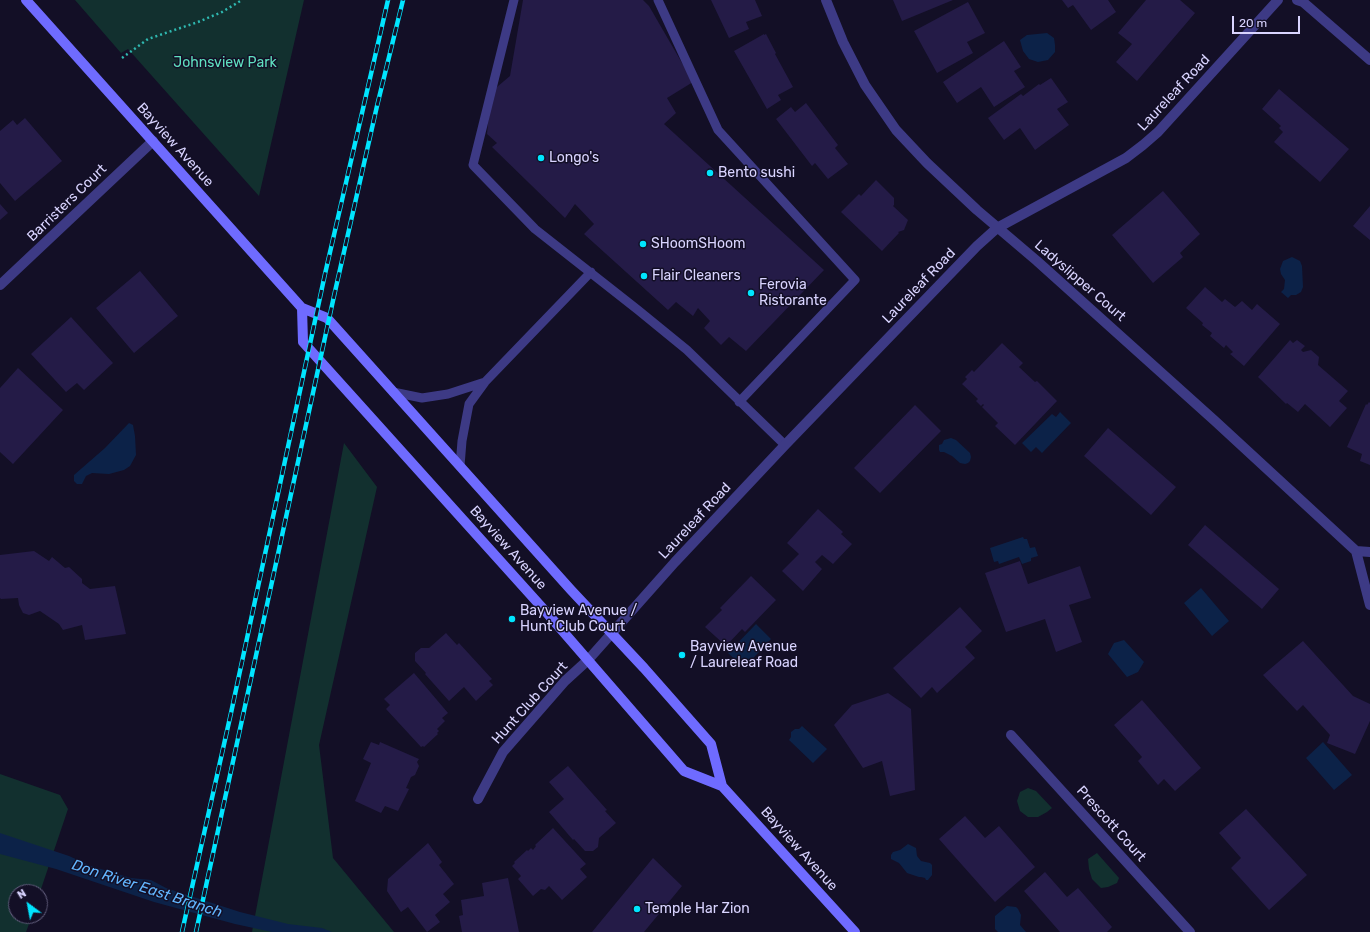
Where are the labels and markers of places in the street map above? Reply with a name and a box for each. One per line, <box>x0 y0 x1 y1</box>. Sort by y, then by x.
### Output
place label: Longo's <box>549 150 599 166</box>
marker: Longo's <box>536 153 546 163</box>
place label: Bento sushi <box>718 165 795 181</box>
marker: Bento sushi <box>705 168 715 178</box>
place label: SHoomSHoom <box>651 236 745 252</box>
marker: SHoomSHoom <box>638 239 648 249</box>
place label: Flair Cleaners <box>652 268 741 284</box>
marker: Flair Cleaners <box>639 271 649 281</box>
place label: Ferovia Ristorante <box>759 277 827 310</box>
marker: Ferovia Ristorante <box>746 288 756 298</box>
place label: Bayview Avenue / Hunt Club Court <box>520 603 637 636</box>
marker: Bayview Avenue / Hunt Club Court <box>507 614 517 624</box>
place label: Bayview Avenue / Laureleaf Road <box>690 639 798 672</box>
marker: Bayview Avenue / Laureleaf Road <box>677 650 687 660</box>
place label: Temple Har Zion <box>645 901 750 917</box>
marker: Temple Har Zion <box>632 904 642 914</box>

